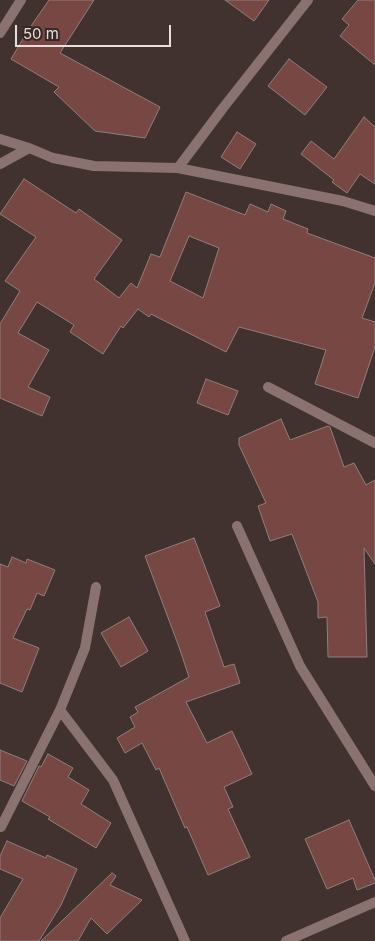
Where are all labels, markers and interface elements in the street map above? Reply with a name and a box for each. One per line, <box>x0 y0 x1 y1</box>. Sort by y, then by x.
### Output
scale bar <box>18 15 174 47</box>
text: 50 m <box>23 24 59 43</box>

